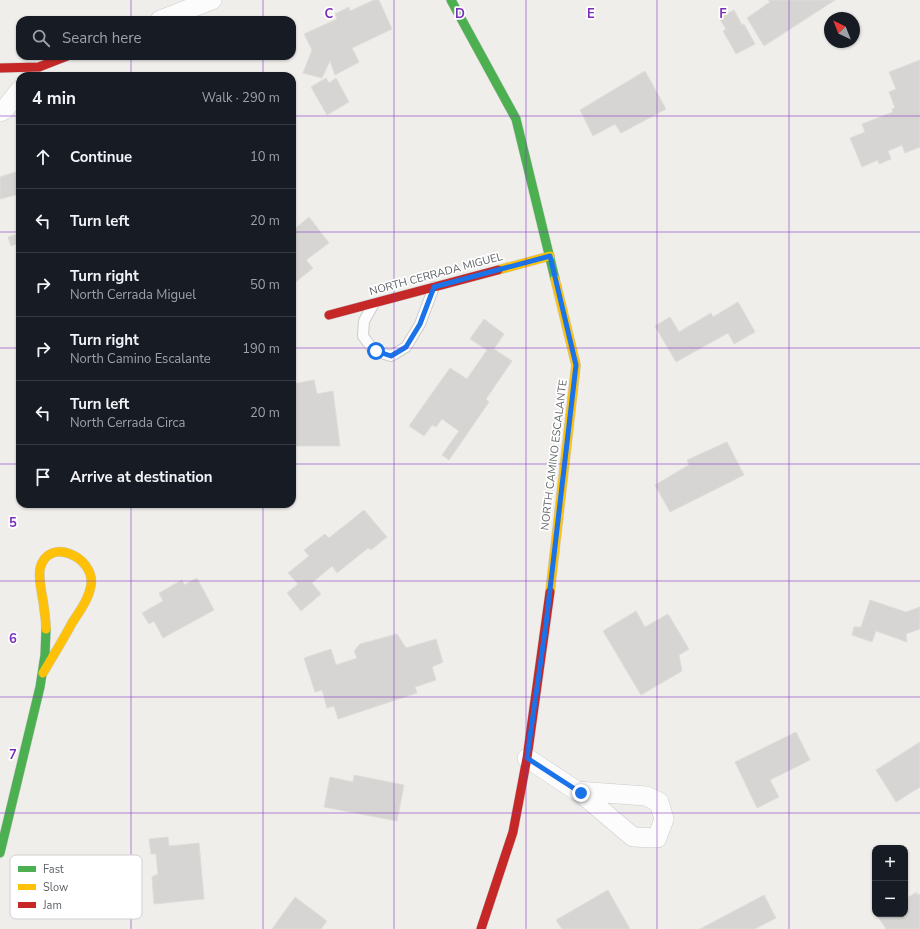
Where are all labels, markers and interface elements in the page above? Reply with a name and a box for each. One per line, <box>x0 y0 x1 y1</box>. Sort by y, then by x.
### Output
text: C <box>325 5 334 23</box>
text: D <box>455 5 465 23</box>
text: E <box>587 5 595 23</box>
text: F <box>719 5 727 23</box>
north arrow <box>824 12 860 48</box>
search box <box>16 16 296 60</box>
icon: search <box>30 27 52 49</box>
text: Search here <box>62 28 142 48</box>
text: 4 min <box>32 87 76 110</box>
text: Walk · 290 m <box>202 89 280 107</box>
icon: ahead <box>32 146 54 168</box>
text: Continue <box>70 147 132 167</box>
text: 10 m <box>250 148 280 166</box>
icon: left <box>32 210 54 232</box>
text: Turn left <box>70 211 129 231</box>
text: 20 m <box>250 212 280 230</box>
street label: NORTH CERRADA MIGUEL <box>368 249 504 299</box>
text: Turn right <box>70 266 139 286</box>
icon: right <box>32 274 54 296</box>
text: 50 m <box>250 276 280 294</box>
text: North Cerrada Miguel <box>70 286 196 304</box>
text: Turn right <box>70 330 139 350</box>
icon: right <box>32 338 54 360</box>
text: 190 m <box>242 340 280 358</box>
route start <box>367 342 385 360</box>
text: North Camino Escalante <box>70 350 211 368</box>
street label: NORTH CAMINO ESCALANTE <box>537 379 571 531</box>
text: Turn left <box>70 394 129 414</box>
icon: left <box>32 402 54 424</box>
text: 20 m <box>250 404 280 422</box>
text: North Cerrada Circa <box>70 414 185 432</box>
icon: arrive <box>32 466 54 488</box>
text: Arrive at destination <box>70 467 213 487</box>
text: 5 <box>9 514 17 532</box>
text: 6 <box>9 630 17 648</box>
text: 7 <box>9 746 17 764</box>
route end <box>572 784 590 802</box>
map controls <box>872 845 908 917</box>
button: + <box>872 845 908 881</box>
legend <box>10 855 142 919</box>
text: Fast <box>43 862 64 877</box>
text: Slow <box>43 880 68 895</box>
button: − <box>872 881 908 917</box>
text: Jam <box>42 898 62 913</box>

